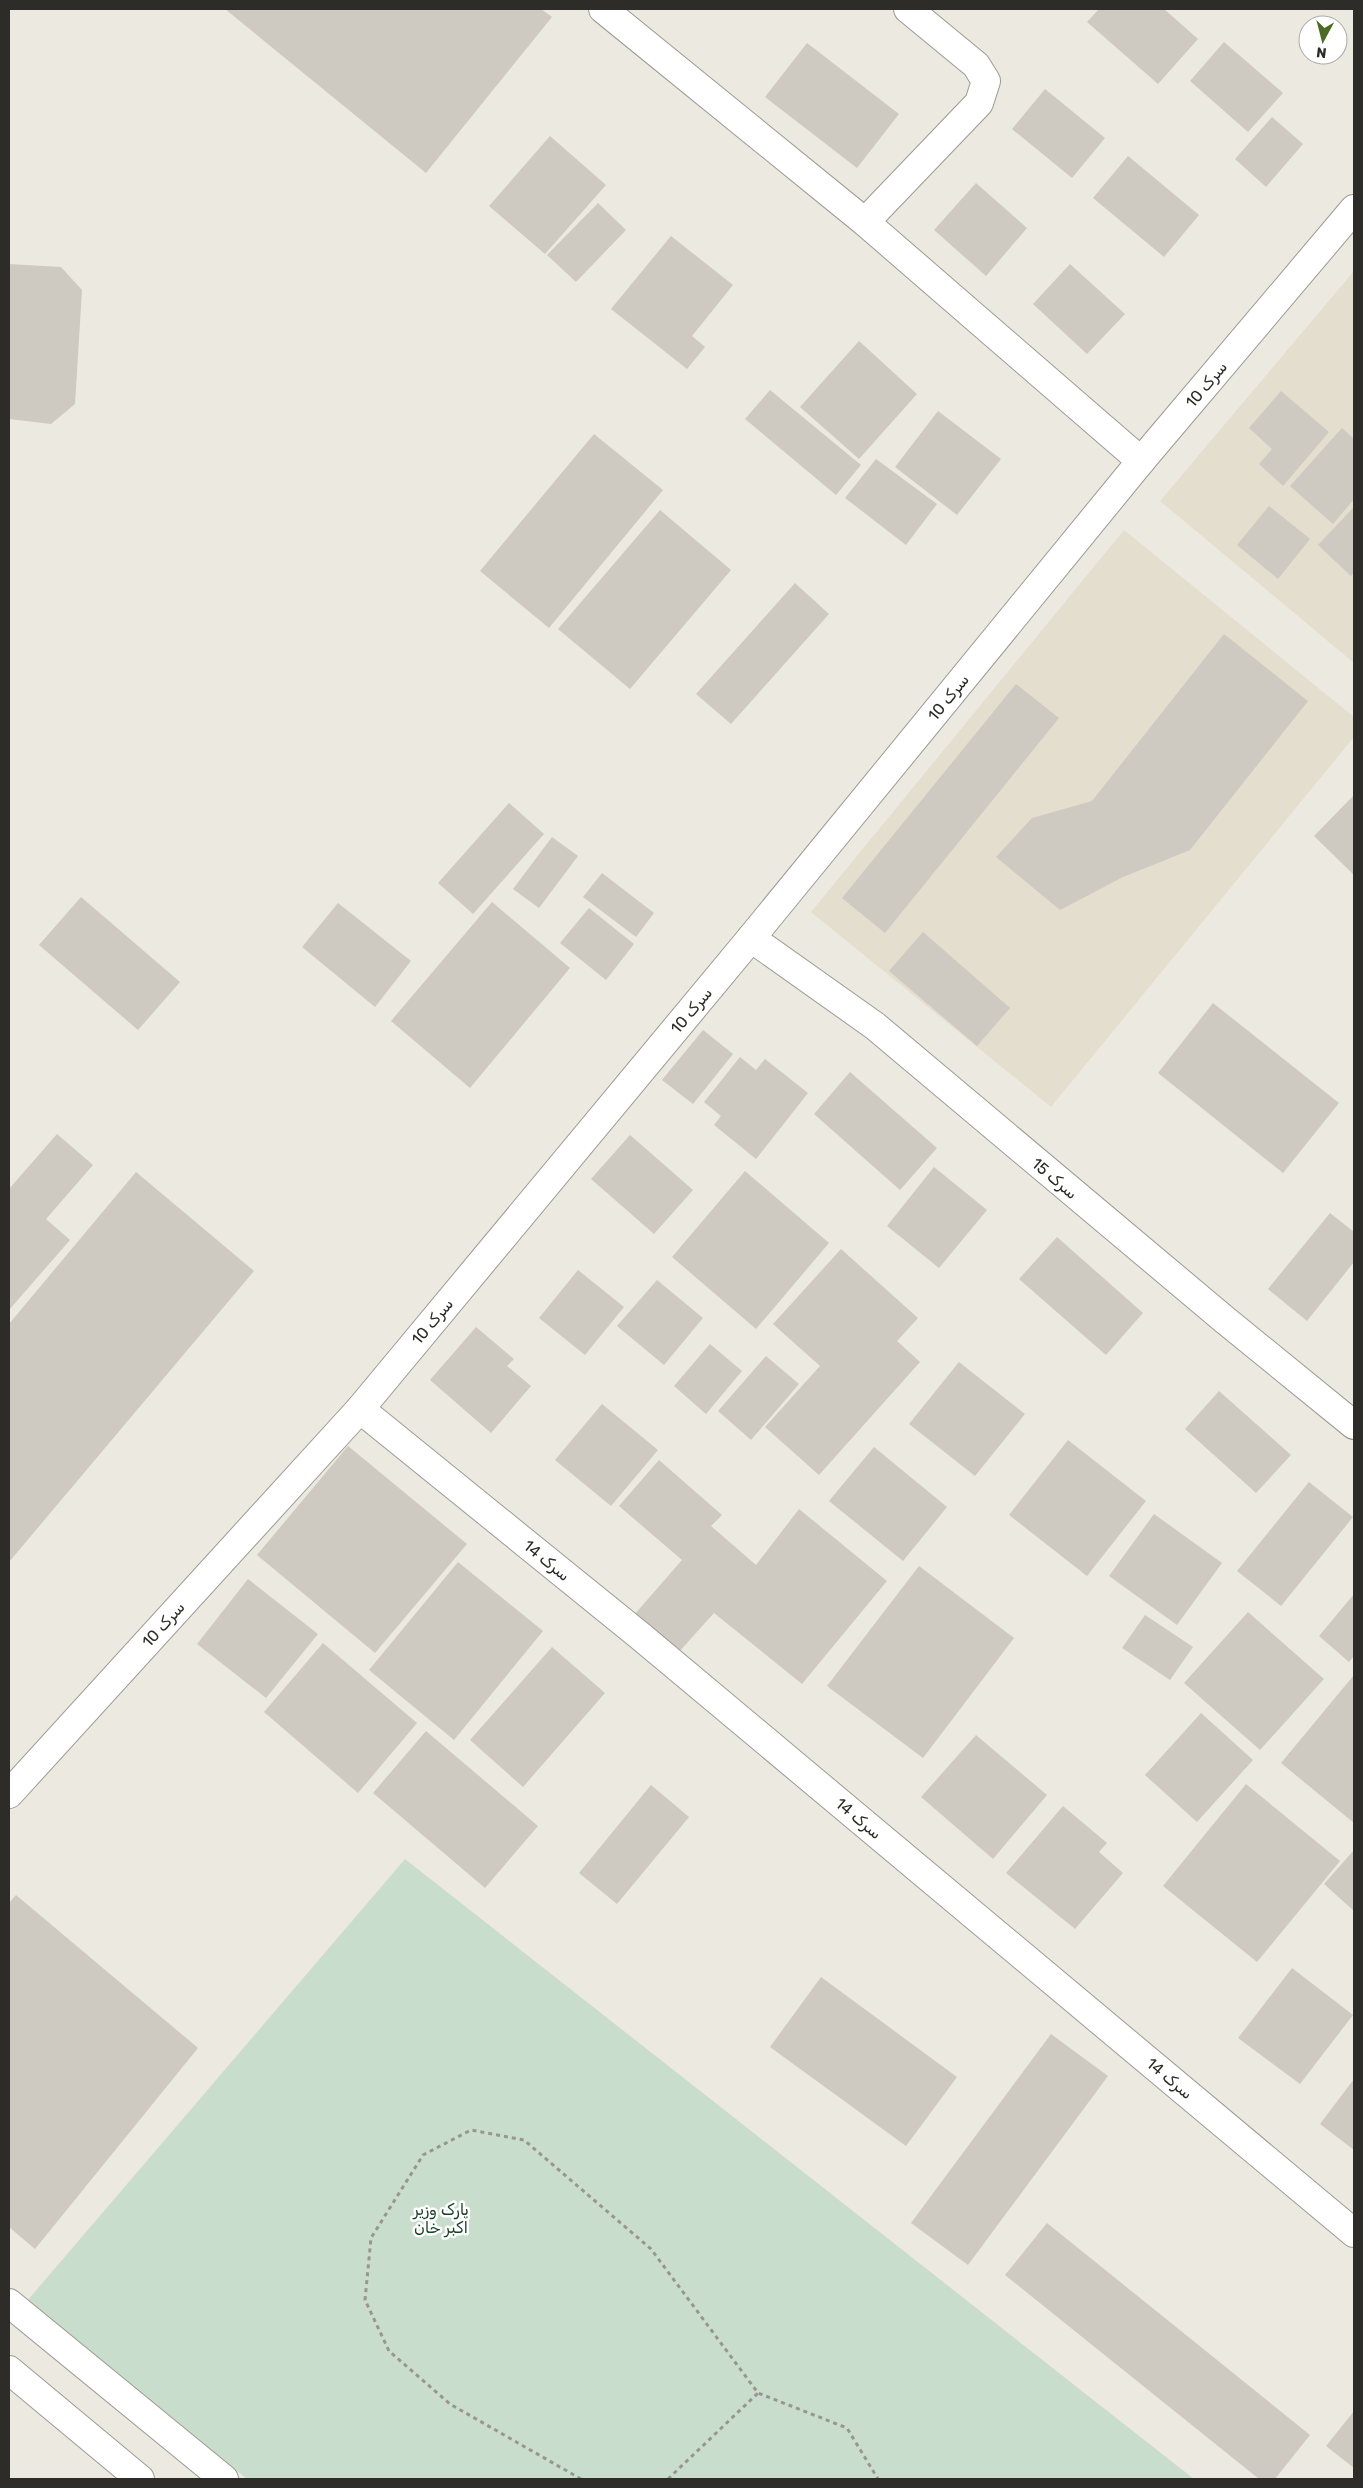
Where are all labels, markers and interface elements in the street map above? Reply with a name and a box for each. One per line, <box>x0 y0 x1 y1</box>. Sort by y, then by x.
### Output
north arrow <box>1298 15 1348 65</box>
text: N <box>1315 43 1328 61</box>
street label: سرک 10 <box>1182 357 1232 412</box>
street label: سرک 10 <box>924 670 974 725</box>
street label: سرک 10 <box>667 983 717 1038</box>
street label: سرک 15 <box>1027 1154 1081 1204</box>
street label: سرک 10 <box>408 1294 458 1349</box>
street label: سرک 14 <box>519 1536 574 1586</box>
street label: سرک 10 <box>138 1598 189 1652</box>
street label: سرک 14 <box>831 1794 886 1844</box>
street label: سرک 14 <box>1142 2054 1197 2104</box>
park label: پارک وزیر اکبر خان <box>412 2200 469 2238</box>

